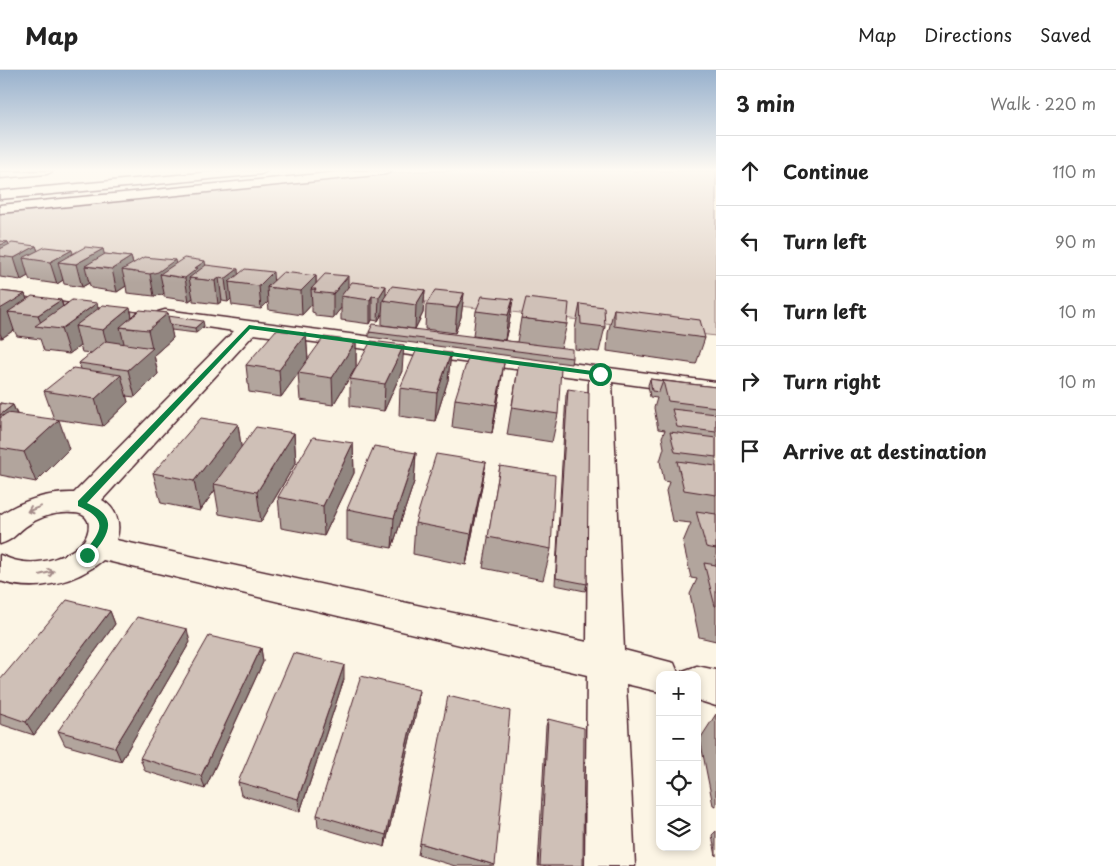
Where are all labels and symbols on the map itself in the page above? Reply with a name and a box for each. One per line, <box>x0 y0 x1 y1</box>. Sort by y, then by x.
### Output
route start <box>589 363 612 386</box>
one-way arrow <box>27 505 43 514</box>
route end <box>76 544 99 567</box>
one-way arrow <box>38 568 54 577</box>

